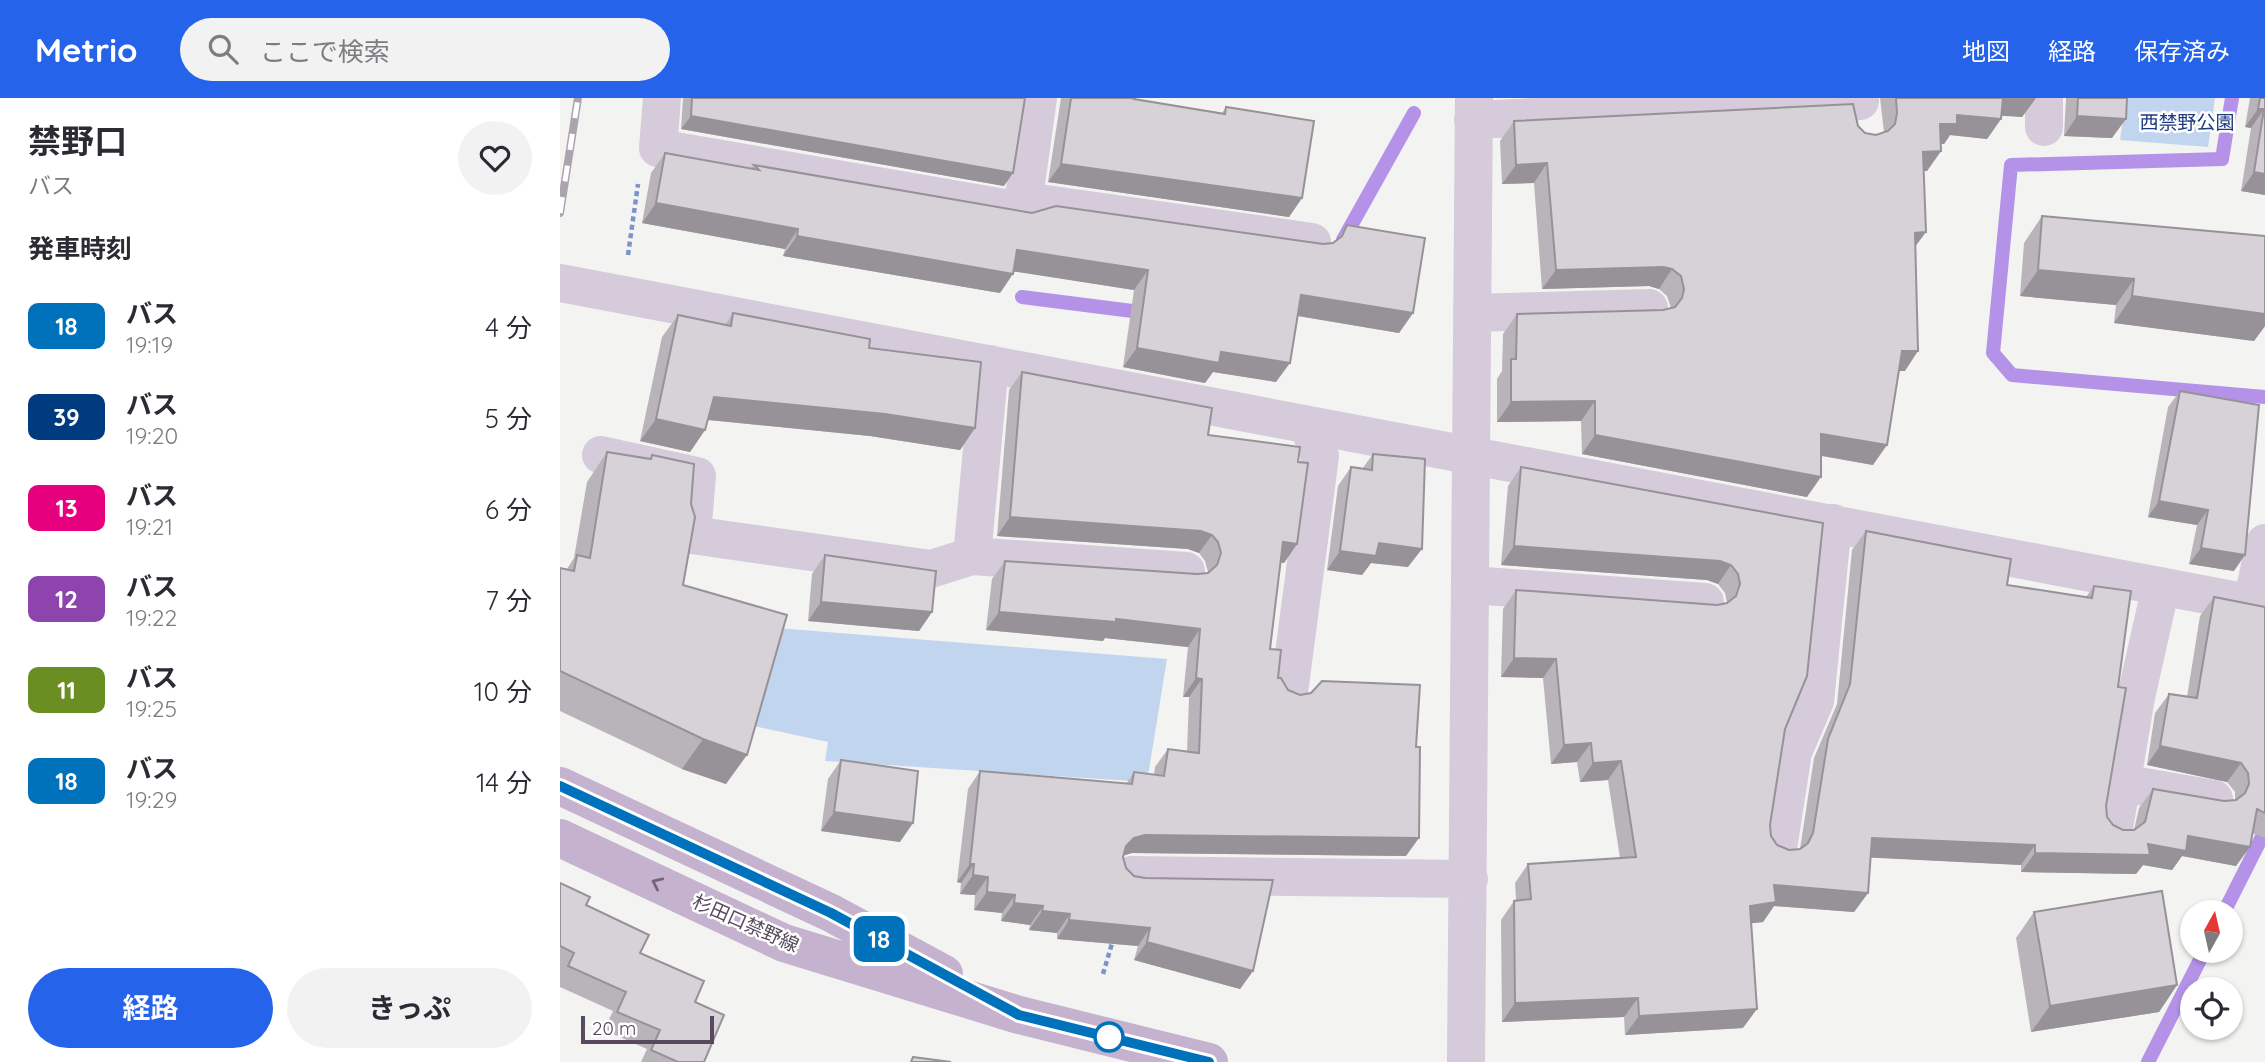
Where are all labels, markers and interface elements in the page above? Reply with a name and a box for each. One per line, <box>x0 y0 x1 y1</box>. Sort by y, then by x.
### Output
search box <box>180 18 670 81</box>
text: Metrio <box>35 29 138 70</box>
icon: search <box>204 30 242 68</box>
text: ここで検索 <box>260 35 390 68</box>
text: 地図 <box>1962 36 2010 66</box>
text: 経路 <box>2048 36 2096 66</box>
text: 保存済み <box>2134 36 2230 66</box>
park label: 西禁野公園 <box>2139 110 2235 134</box>
text: 禁野口 <box>28 120 127 161</box>
button: heart <box>458 121 532 195</box>
text: バス <box>28 171 74 200</box>
text: 発車時刻 <box>28 232 132 265</box>
text: バス <box>126 297 178 330</box>
text: 18 <box>55 311 78 341</box>
text: 4 分 <box>485 311 532 344</box>
text: 19:19 <box>126 330 173 359</box>
text: バス <box>126 388 178 421</box>
text: 39 <box>53 402 80 432</box>
text: 5 分 <box>485 402 532 435</box>
text: 19:20 <box>126 421 178 450</box>
text: バス <box>126 479 178 512</box>
text: 13 <box>55 493 78 523</box>
text: 6 分 <box>485 493 532 526</box>
text: 19:21 <box>126 512 173 541</box>
text: バス <box>126 570 178 603</box>
text: 12 <box>55 584 78 614</box>
text: 7 分 <box>486 584 532 617</box>
text: 19:22 <box>126 603 177 632</box>
text: バス <box>126 661 178 694</box>
text: 11 <box>57 675 76 705</box>
text: 10 分 <box>474 675 532 708</box>
text: 19:25 <box>126 694 177 723</box>
text: バス <box>126 752 178 785</box>
text: 18 <box>55 766 78 796</box>
text: 14 分 <box>476 766 532 799</box>
text: 19:29 <box>126 785 177 814</box>
one-way arrow <box>652 877 664 891</box>
street label: 杉田口禁野線 <box>689 889 803 957</box>
north arrow <box>2180 900 2244 962</box>
map controls <box>2180 900 2243 1040</box>
line badge: 18 <box>848 916 910 962</box>
text: 18 <box>868 924 890 954</box>
button: 経路 <box>28 968 273 1048</box>
button: きっぷ <box>287 968 532 1048</box>
button: locate <box>2180 977 2243 1040</box>
scale bar <box>581 1013 714 1045</box>
text: 20 m <box>592 1016 636 1040</box>
unlabelled marker <box>1094 1022 1124 1052</box>

